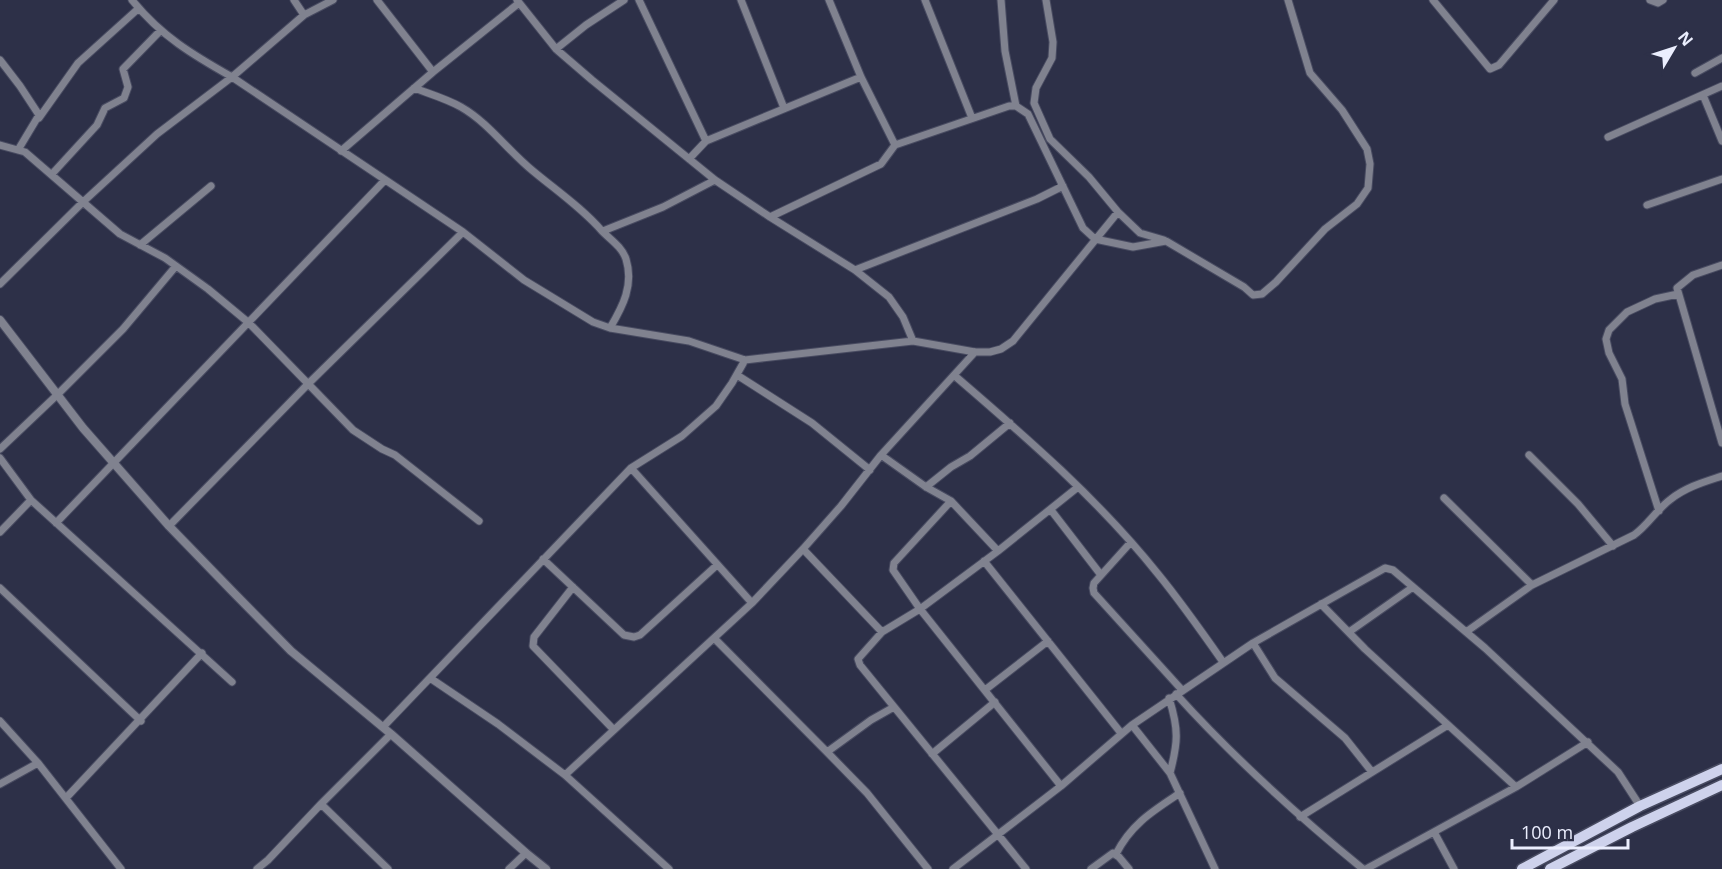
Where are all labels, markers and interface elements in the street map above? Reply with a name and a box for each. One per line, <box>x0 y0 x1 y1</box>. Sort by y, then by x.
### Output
north arrow <box>1644 18 1704 78</box>
text: N <box>1673 27 1698 51</box>
scale bar <box>1512 812 1628 850</box>
text: 100 m <box>1521 820 1573 844</box>

